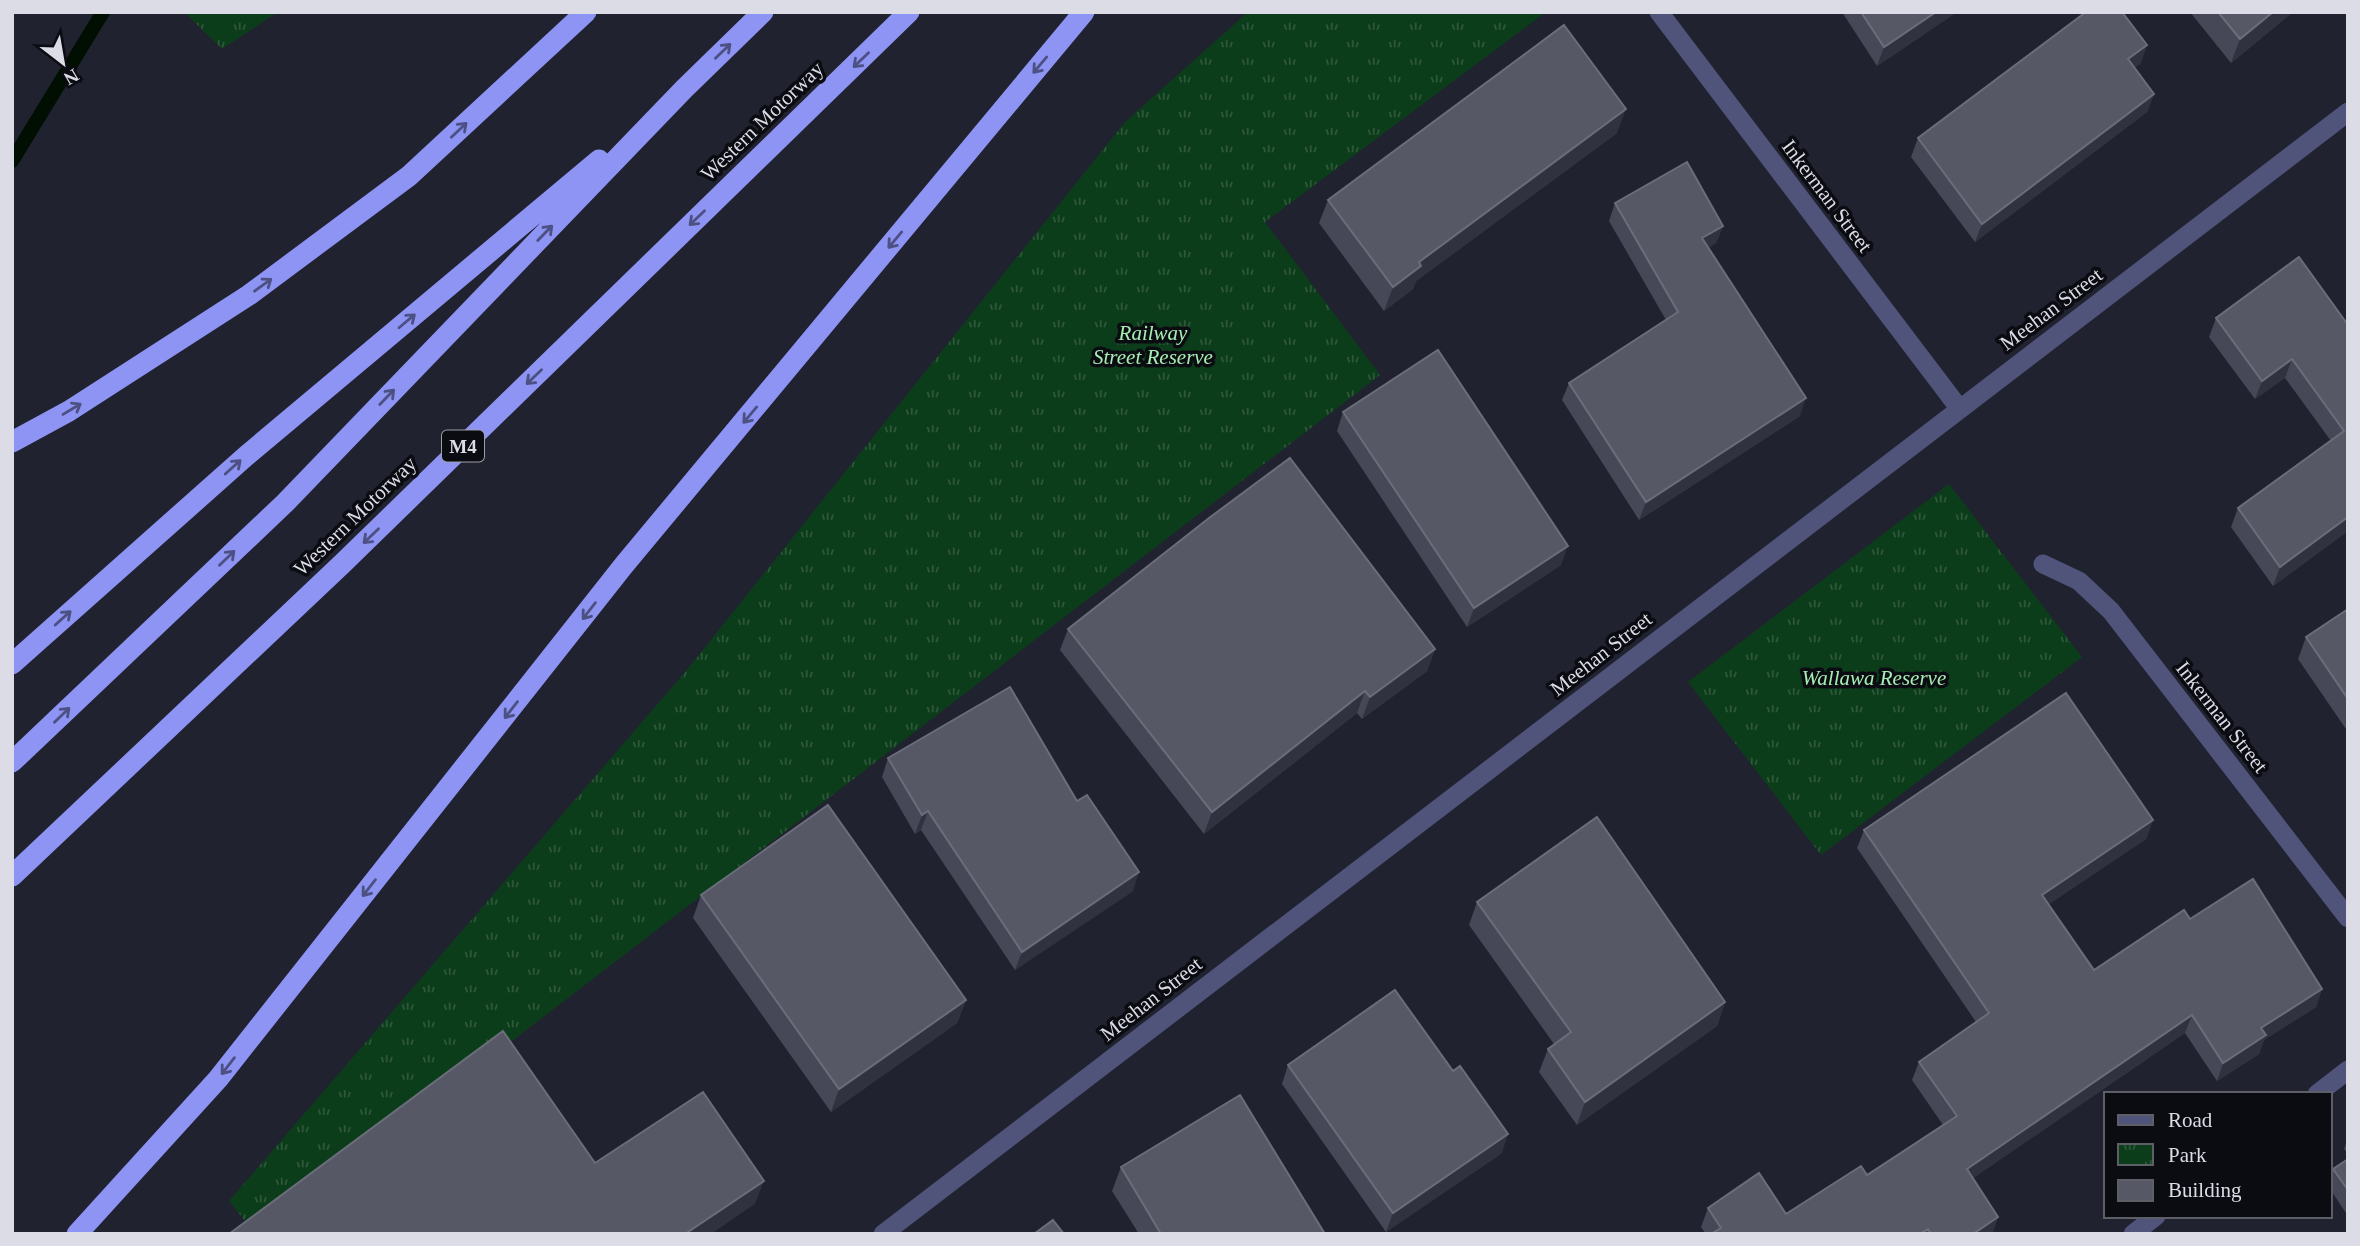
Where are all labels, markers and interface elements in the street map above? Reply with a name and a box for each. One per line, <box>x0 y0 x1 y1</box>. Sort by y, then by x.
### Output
north arrow <box>28 28 98 98</box>
one-way arrow <box>715 42 732 59</box>
one-way arrow <box>852 51 869 68</box>
one-way arrow <box>1033 55 1048 73</box>
street label: Western Motorway <box>696 56 829 186</box>
text: N <box>60 65 83 90</box>
one-way arrow <box>450 121 467 138</box>
street label: Inkerman Street <box>1777 135 1877 257</box>
one-way arrow <box>689 210 706 227</box>
one-way arrow <box>536 225 553 242</box>
one-way arrow <box>887 230 903 248</box>
street label: Meehan Street <box>1995 263 2107 355</box>
one-way arrow <box>253 277 272 292</box>
one-way arrow <box>398 313 416 328</box>
park label: Railway Street Reserve <box>1093 321 1213 369</box>
one-way arrow <box>526 368 543 385</box>
one-way arrow <box>378 389 395 406</box>
one-way arrow <box>62 402 82 416</box>
one-way arrow <box>742 405 758 423</box>
road number: M4 <box>442 430 484 462</box>
street label: Western Motorway <box>289 451 422 581</box>
one-way arrow <box>224 459 242 475</box>
one-way arrow <box>363 527 380 544</box>
one-way arrow <box>217 550 235 567</box>
one-way arrow <box>581 601 596 619</box>
street label: Meehan Street <box>1546 607 1657 701</box>
one-way arrow <box>54 610 72 626</box>
street label: Inkerman Street <box>2171 657 2273 778</box>
park label: Wallawa Reserve <box>1802 666 1946 690</box>
one-way arrow <box>503 700 518 718</box>
one-way arrow <box>53 706 70 723</box>
one-way arrow <box>362 878 377 897</box>
street label: Meehan Street <box>1096 952 1207 1046</box>
one-way arrow <box>221 1057 236 1075</box>
legend <box>2104 1092 2332 1218</box>
text: Road <box>2168 1108 2213 1132</box>
text: Park <box>2168 1143 2207 1167</box>
text: Building <box>2168 1178 2242 1202</box>

